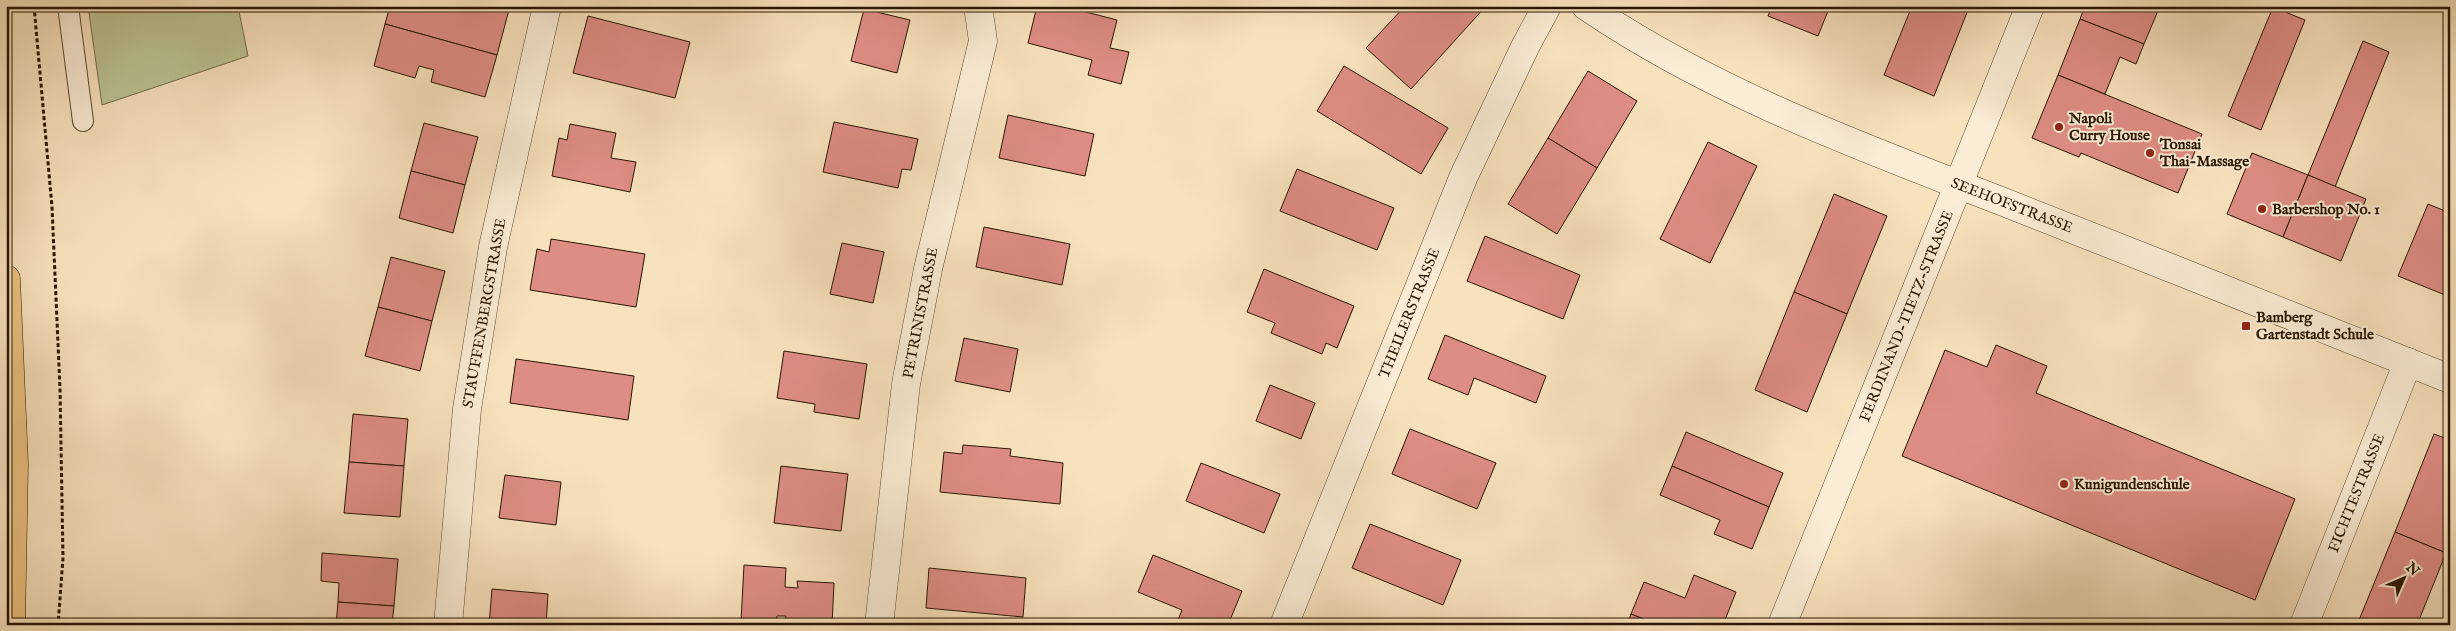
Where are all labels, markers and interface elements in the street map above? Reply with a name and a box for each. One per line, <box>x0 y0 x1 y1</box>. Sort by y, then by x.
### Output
place label: Napoli Curry House <box>2068 109 2150 145</box>
marker: Napoli Curry House <box>2053 121 2065 133</box>
place label: Tonsai Thai-Massage <box>2159 135 2249 171</box>
marker: Tonsai Thai-Massage <box>2144 147 2156 159</box>
street label: SEEHOFSTRASSE <box>1948 174 2075 237</box>
place label: Barbershop No. 1 <box>2272 200 2380 219</box>
marker: Barbershop No. 1 <box>2256 203 2268 215</box>
street label: FERDINAND-TIETZ-STRASSE <box>1855 208 1958 425</box>
street label: STAUFFENBERGSTRASSE <box>458 217 511 409</box>
street label: THEILERSTRASSE <box>1375 245 1444 381</box>
street label: PETRINISTRASSE <box>898 246 943 380</box>
place label: Bamberg Gartenstadt Schule <box>2256 308 2374 344</box>
marker: Bamberg Gartenstadt Schule <box>2240 320 2252 332</box>
street label: FICHTESTRASSE <box>2324 431 2389 555</box>
place label: Kunigundenschule <box>2074 475 2190 494</box>
marker: Kunigundenschule <box>2058 478 2070 490</box>
north arrow <box>2378 554 2428 604</box>
text: N <box>2401 558 2423 580</box>

